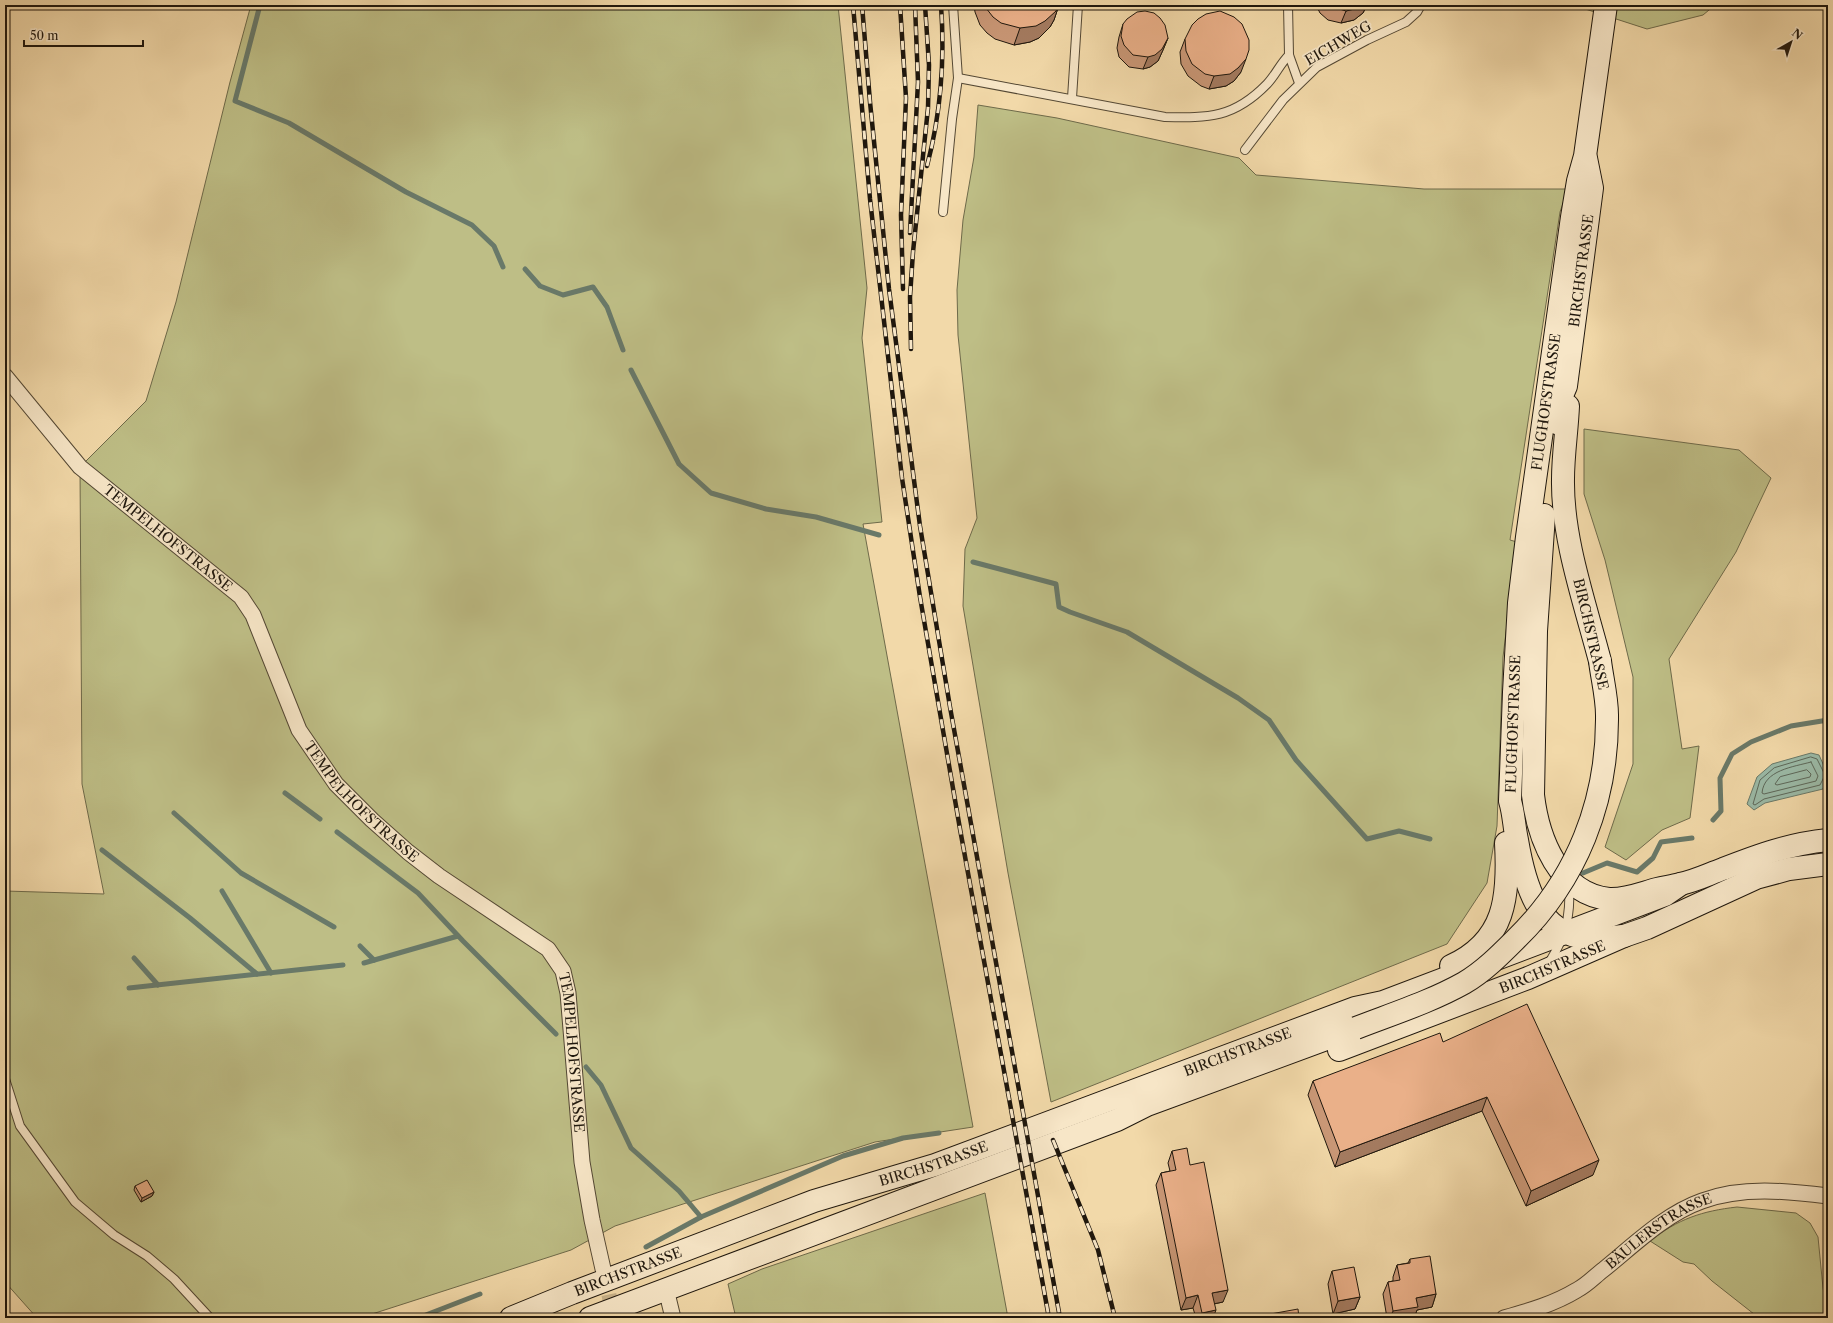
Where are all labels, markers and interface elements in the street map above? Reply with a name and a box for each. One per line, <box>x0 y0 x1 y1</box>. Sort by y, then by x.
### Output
street label: EICHWEG <box>1302 17 1374 69</box>
scale bar <box>24 22 143 48</box>
north arrow <box>1771 22 1811 62</box>
text: N <box>1789 26 1806 43</box>
text: 50 m <box>30 28 59 43</box>
street label: BIRCHSTRASSE <box>1565 213 1597 328</box>
street label: FLUGHOFSTRASSE <box>1527 332 1565 472</box>
street label: TEMPELHOFSTRASSE <box>100 481 236 596</box>
street label: BIRCHSTRASSE <box>1569 577 1613 691</box>
street label: FLUGHOFSTRASSE <box>1502 655 1524 793</box>
street label: TEMPELHOFSTRASSE <box>300 738 423 866</box>
street label: BIRCHSTRASSE <box>1497 936 1608 997</box>
street label: TEMPELHOFSTRASSE <box>555 971 589 1133</box>
street label: BIRCHSTRASSE <box>1181 1024 1294 1080</box>
street label: BIRCHSTRASSE <box>877 1137 990 1190</box>
street label: BÄULERSTRASSE <box>1602 1189 1714 1273</box>
street label: BIRCHSTRASSE <box>572 1243 685 1300</box>

